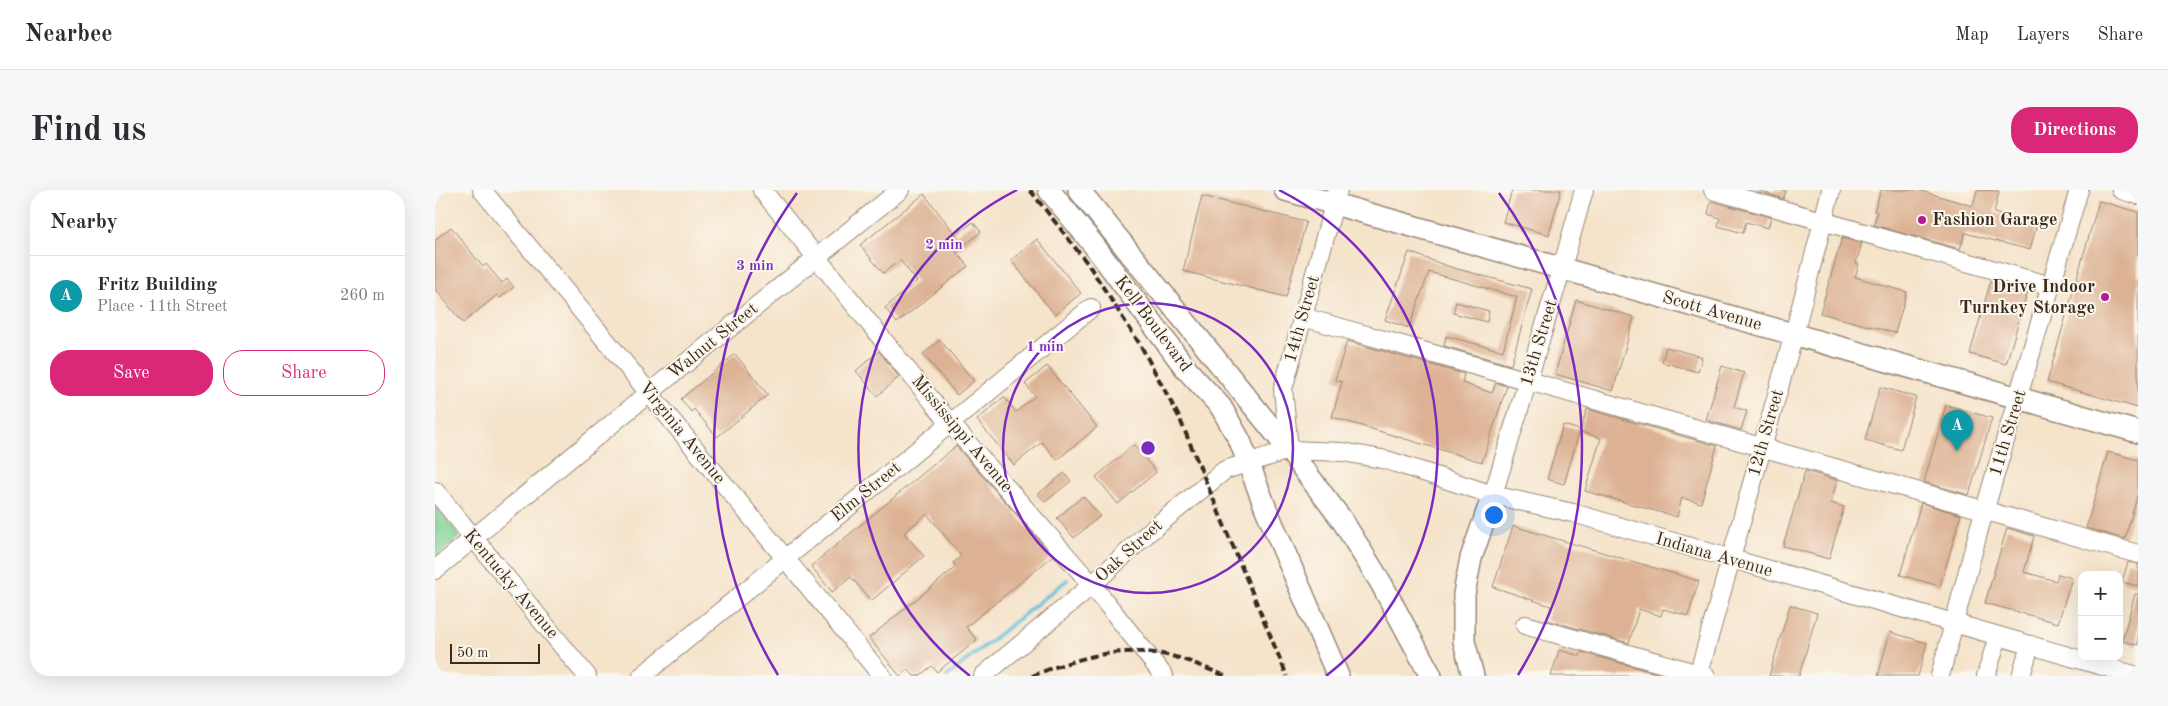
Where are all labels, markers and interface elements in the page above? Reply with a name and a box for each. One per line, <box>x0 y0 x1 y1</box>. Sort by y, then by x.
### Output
text: Nearbee <box>25 23 113 47</box>
text: Map <box>1955 26 1989 44</box>
text: Layers <box>2017 26 2069 44</box>
text: Share <box>2097 26 2143 44</box>
button: Directions <box>2011 107 2138 153</box>
text: Find us <box>30 113 146 148</box>
place label: Fashion Garage <box>1932 211 2057 229</box>
text: Nearby <box>50 212 118 233</box>
marker: Fashion Garage <box>1916 214 1928 226</box>
text: 2 min <box>925 238 963 253</box>
text: 3 min <box>736 259 774 274</box>
street label: Kell Boulevard <box>1111 273 1195 375</box>
street label: 14th Street <box>1281 273 1323 365</box>
text: Fritz Building <box>97 276 217 295</box>
place label: Drive Indoor Turnkey Storage <box>1959 278 2095 317</box>
text: A <box>60 288 72 304</box>
text: 260 m <box>340 288 385 304</box>
street label: Scott Avenue <box>1660 288 1764 334</box>
marker: Drive Indoor Turnkey Storage <box>2099 291 2111 303</box>
street label: 13th Street <box>1517 297 1561 389</box>
text: Place · 11th Street <box>97 299 228 315</box>
street label: Walnut Street <box>665 299 761 383</box>
text: 1 min <box>1026 340 1064 355</box>
button: Save <box>50 350 213 396</box>
button: Share <box>223 350 385 396</box>
street label: Mississippi Avenue <box>908 372 1016 496</box>
street label: Virginia Avenue <box>635 379 729 487</box>
street label: 12th Street <box>1745 387 1787 479</box>
street label: 11th Street <box>1986 387 2030 479</box>
pin: A <box>1941 410 1973 451</box>
centre of rings <box>1139 439 1157 457</box>
street label: Elm Street <box>828 458 904 526</box>
your location <box>1481 502 1507 528</box>
street label: Oak Street <box>1092 516 1166 586</box>
street label: Kentucky Avenue <box>460 526 562 642</box>
street label: Indiana Avenue <box>1653 530 1775 580</box>
map controls <box>2078 571 2123 661</box>
button: + <box>2078 571 2123 616</box>
button: − <box>2078 616 2123 661</box>
scale bar <box>450 641 540 664</box>
text: 50 m <box>457 646 488 660</box>

